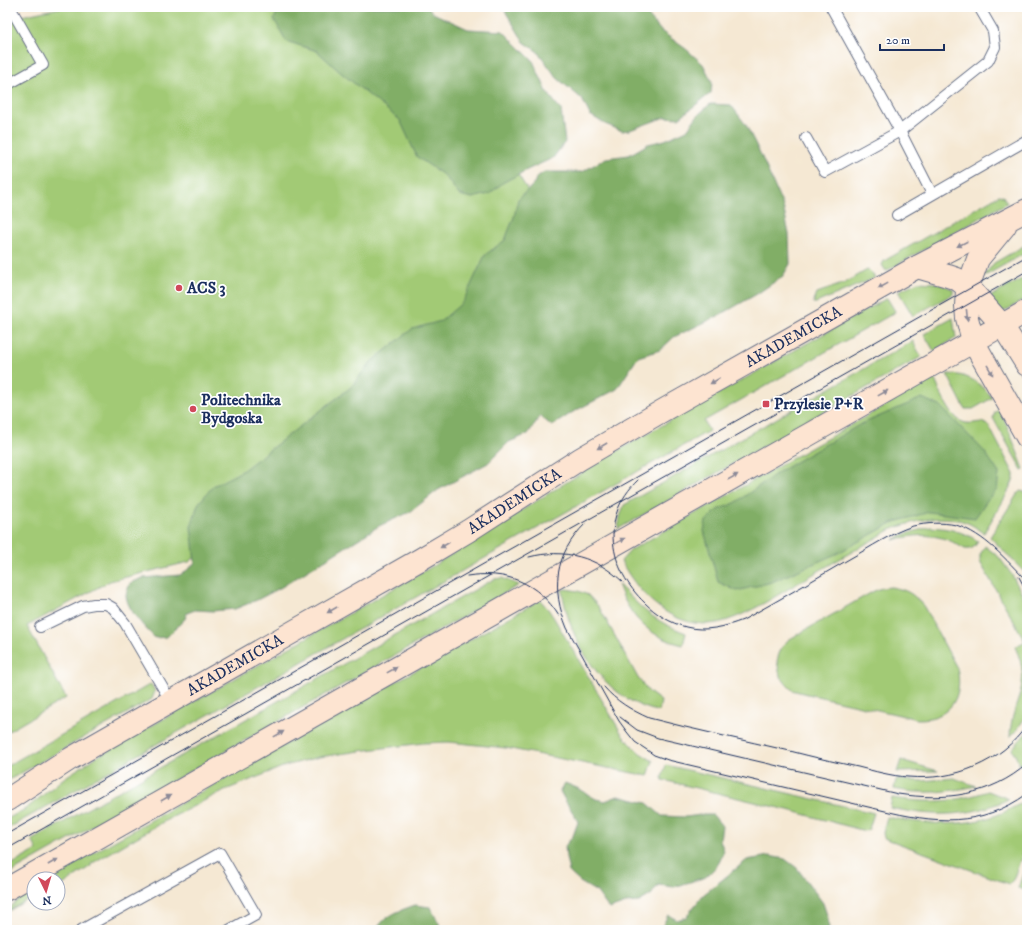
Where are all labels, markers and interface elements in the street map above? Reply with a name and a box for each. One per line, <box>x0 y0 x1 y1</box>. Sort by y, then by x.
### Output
scale bar <box>880 26 944 52</box>
text: 20 m <box>886 33 910 48</box>
one-way arrow <box>956 241 968 247</box>
place label: ACS 3 <box>186 278 226 298</box>
marker: ACS 3 <box>174 283 184 293</box>
one-way arrow <box>877 283 889 290</box>
street label: AKADEMICKA <box>742 301 846 372</box>
one-way arrow <box>964 309 970 321</box>
one-way arrow <box>986 364 993 376</box>
one-way arrow <box>709 378 721 385</box>
one-way arrow <box>877 389 889 396</box>
place label: Politechnika Bydgoska <box>201 390 282 428</box>
place label: Przylesie P+R <box>774 394 864 414</box>
marker: Przylesie P+R <box>761 399 771 409</box>
marker: Politechnika Bydgoska <box>188 404 198 414</box>
one-way arrow <box>596 443 608 450</box>
street label: AKADEMICKA <box>464 463 566 539</box>
one-way arrow <box>727 474 739 481</box>
one-way arrow <box>614 538 626 545</box>
one-way arrow <box>440 541 450 549</box>
one-way arrow <box>326 607 338 614</box>
street label: AKADEMICKA <box>183 629 287 700</box>
one-way arrow <box>387 667 398 674</box>
one-way arrow <box>273 731 285 738</box>
one-way arrow <box>160 795 172 802</box>
one-way arrow <box>47 859 59 866</box>
north arrow <box>26 871 66 911</box>
text: N <box>42 893 52 907</box>

